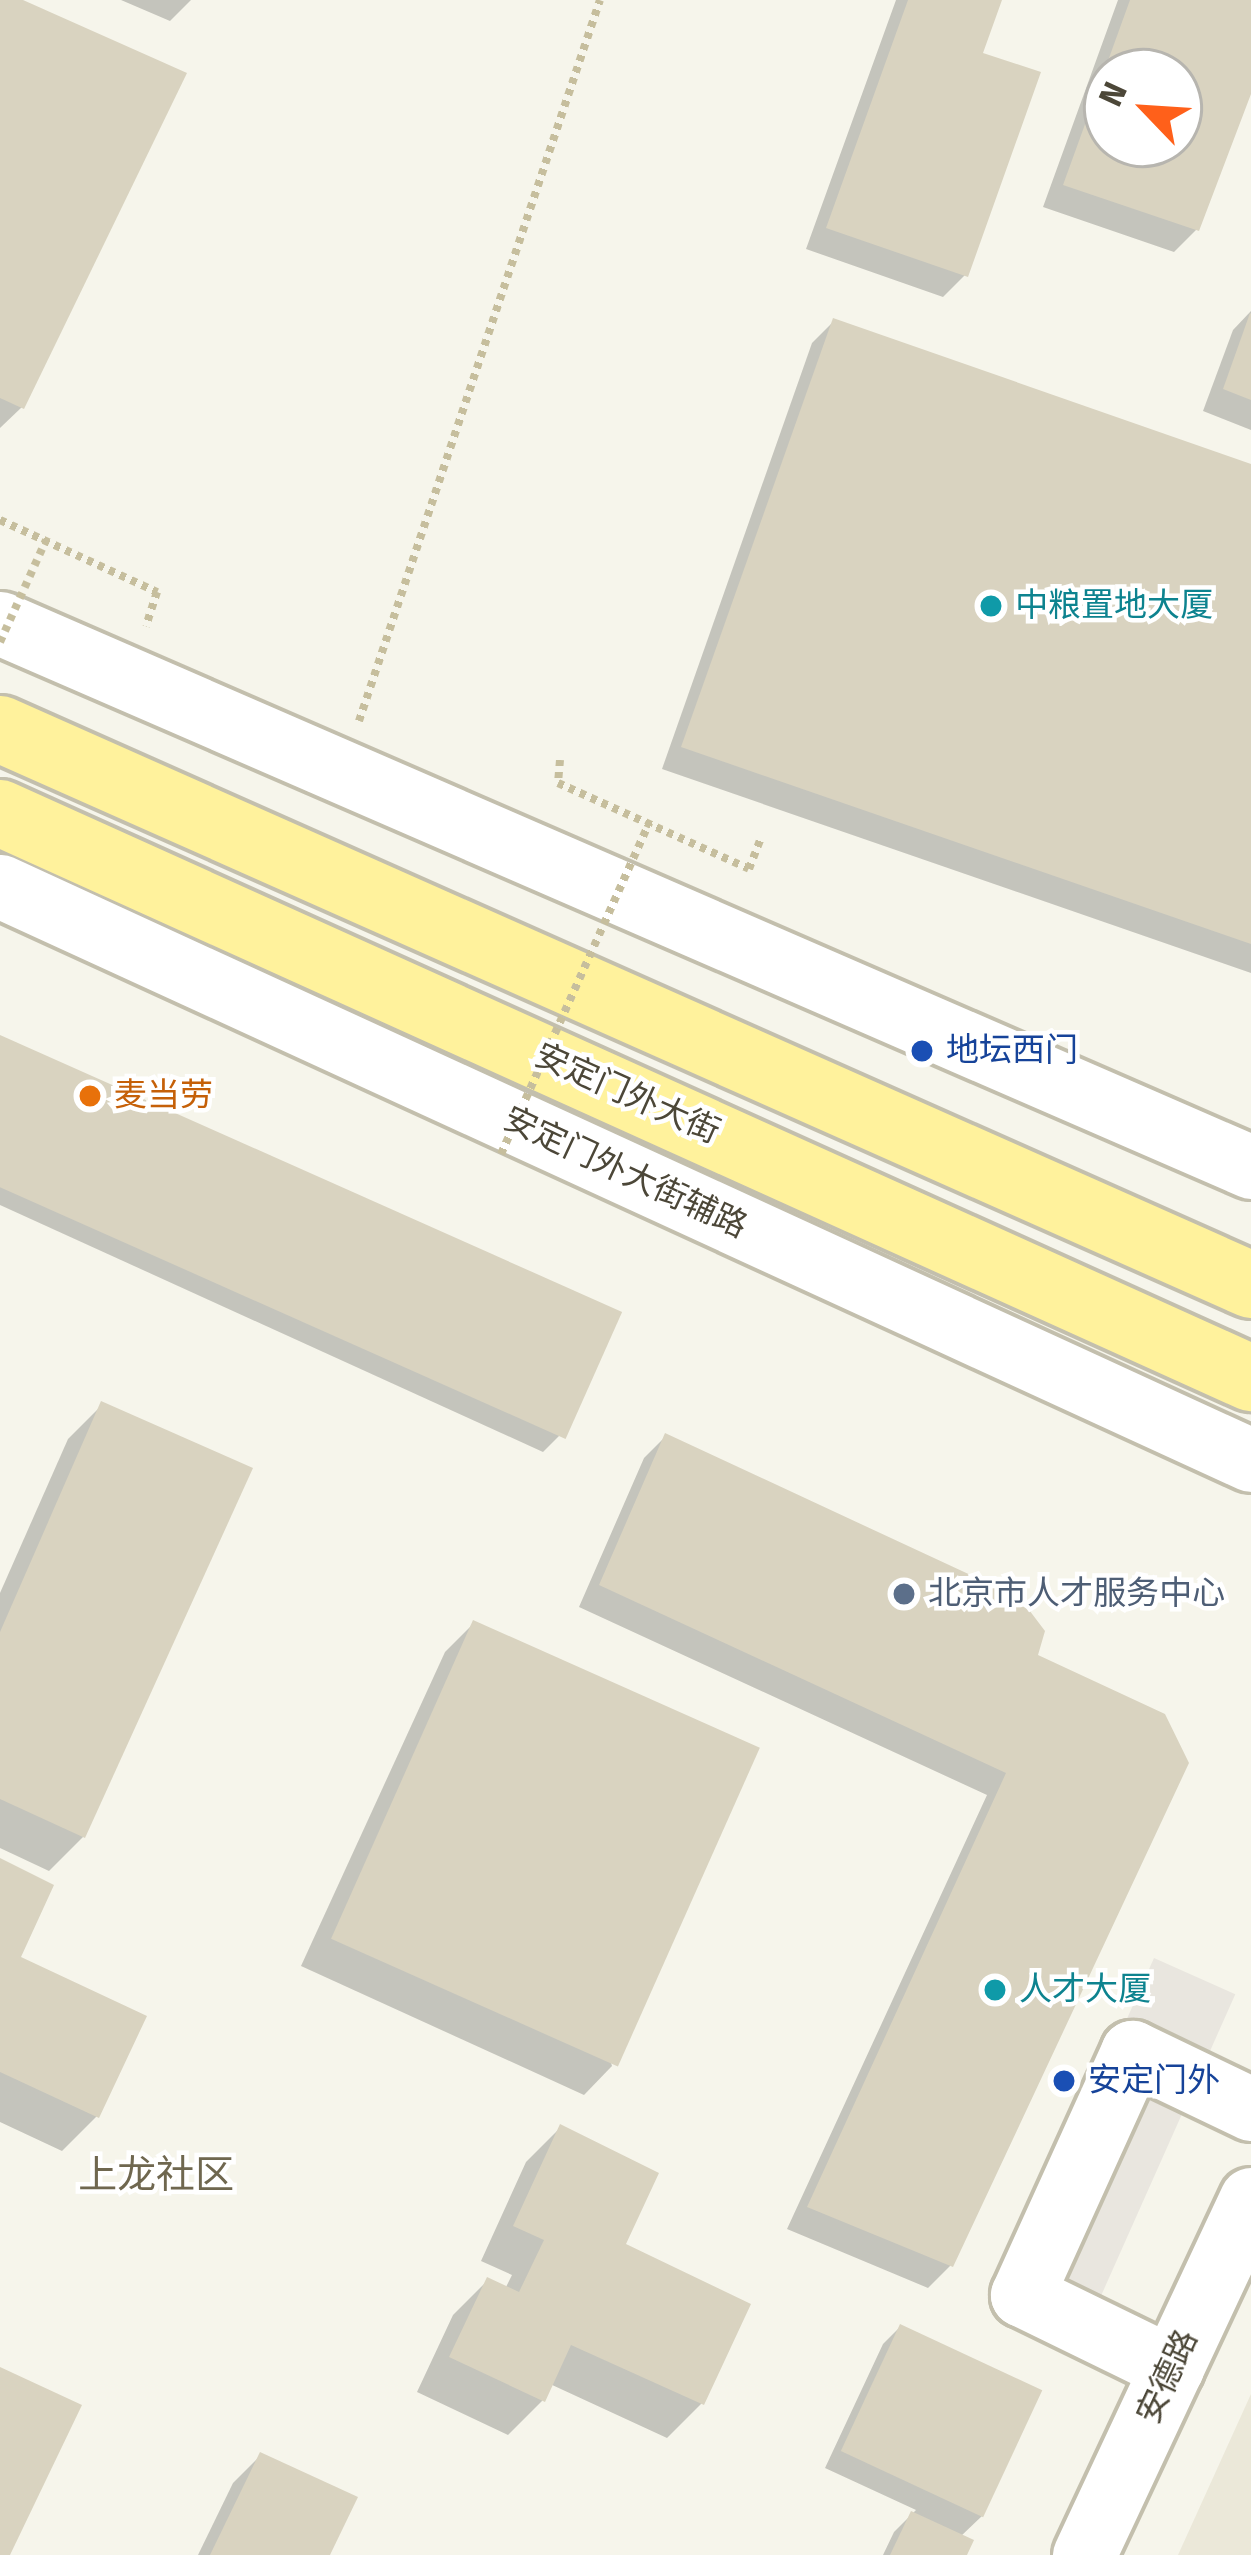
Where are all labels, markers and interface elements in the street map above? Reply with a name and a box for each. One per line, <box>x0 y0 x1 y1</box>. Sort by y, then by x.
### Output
north arrow <box>1083 48 1203 168</box>
text: N <box>1090 76 1136 112</box>
place label: 中粮置地大厦 <box>1015 586 1213 626</box>
marker: 中粮置地大厦 <box>978 593 1004 619</box>
place label: 地坛西门 <box>946 1031 1078 1071</box>
street label: 安定门外大街 <box>529 1036 725 1152</box>
marker: 地坛西门 <box>909 1038 935 1064</box>
place label: 麦当劳 <box>114 1076 213 1116</box>
marker: 麦当劳 <box>77 1083 103 1109</box>
street label: 安定门外大街辅路 <box>497 1099 753 1247</box>
place label: 北京市人才服务中心 <box>928 1574 1225 1614</box>
marker: 北京市人才服务中心 <box>891 1581 917 1607</box>
place label: 人才大厦 <box>1019 1970 1151 2010</box>
marker: 人才大厦 <box>982 1977 1008 2003</box>
place label: 安定门外 <box>1088 2061 1220 2101</box>
marker: 安定门外 <box>1051 2068 1077 2094</box>
district label: 上龙社区 <box>78 2152 234 2198</box>
street label: 安德路 <box>1129 2324 1207 2430</box>

